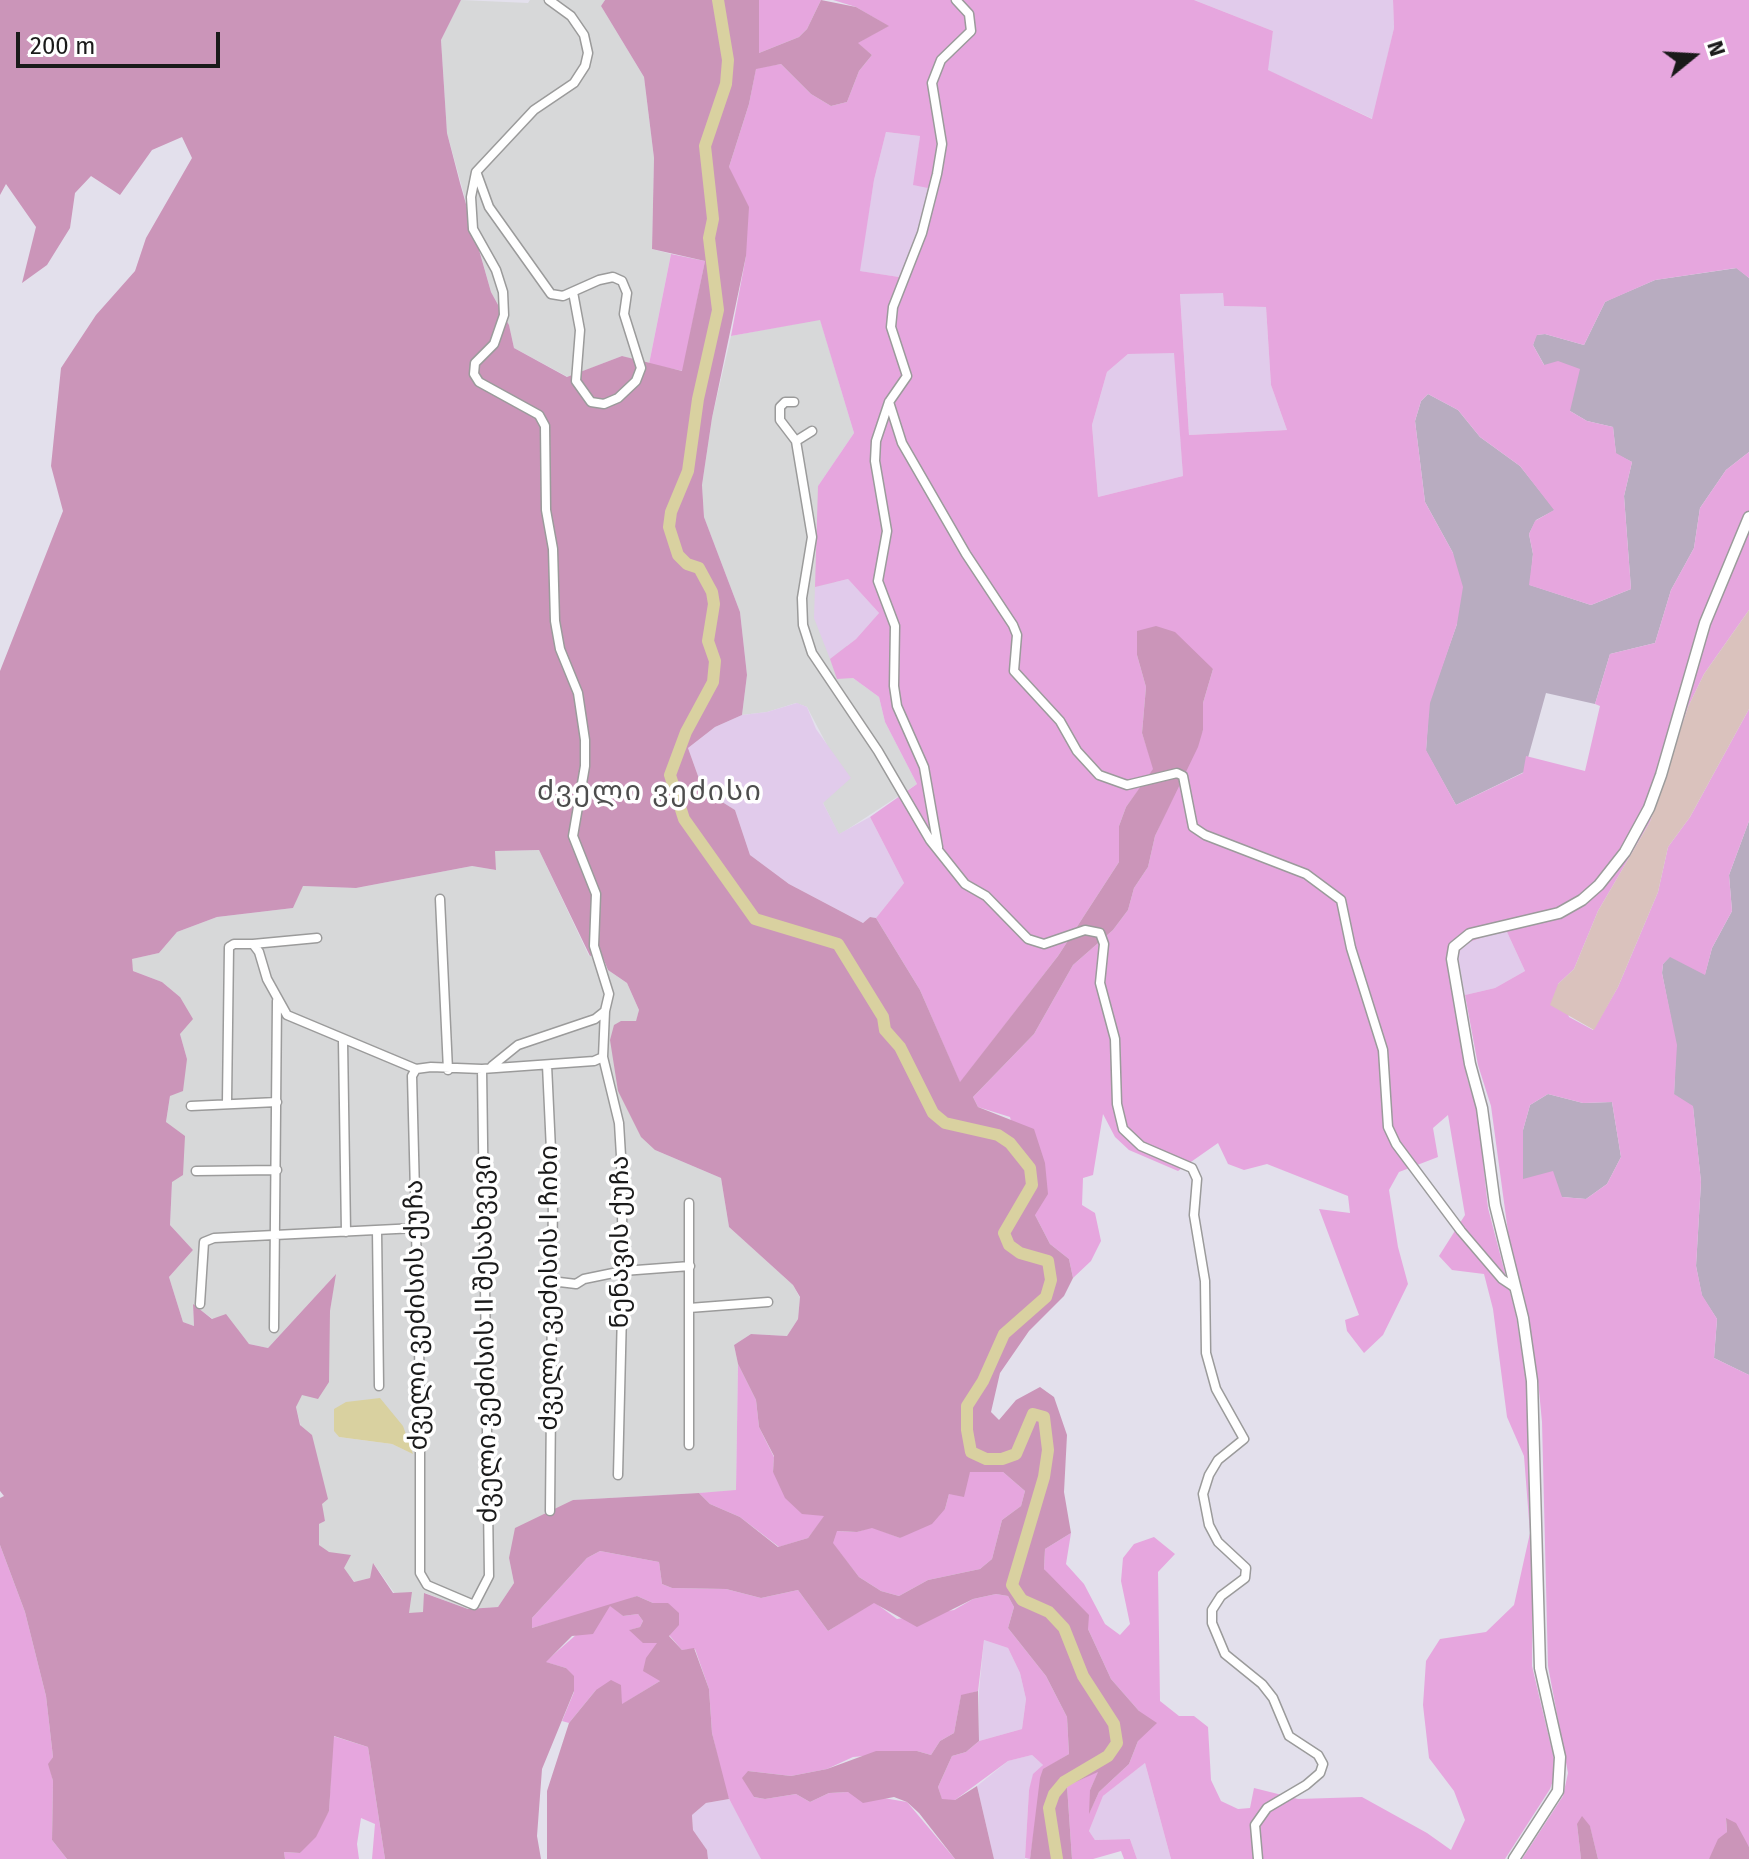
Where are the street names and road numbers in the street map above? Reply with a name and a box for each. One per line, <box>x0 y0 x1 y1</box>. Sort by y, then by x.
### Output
street label: ძველი ვეძისის I ჩიხი <box>534 1145 566 1431</box>
street label: ძველი ვეძისის II შესახვევი <box>467 1155 505 1523</box>
street label: ნენავის ქუჩა <box>605 1155 637 1329</box>
street label: ძველი ვეძისის ქუჩა <box>399 1179 435 1451</box>

